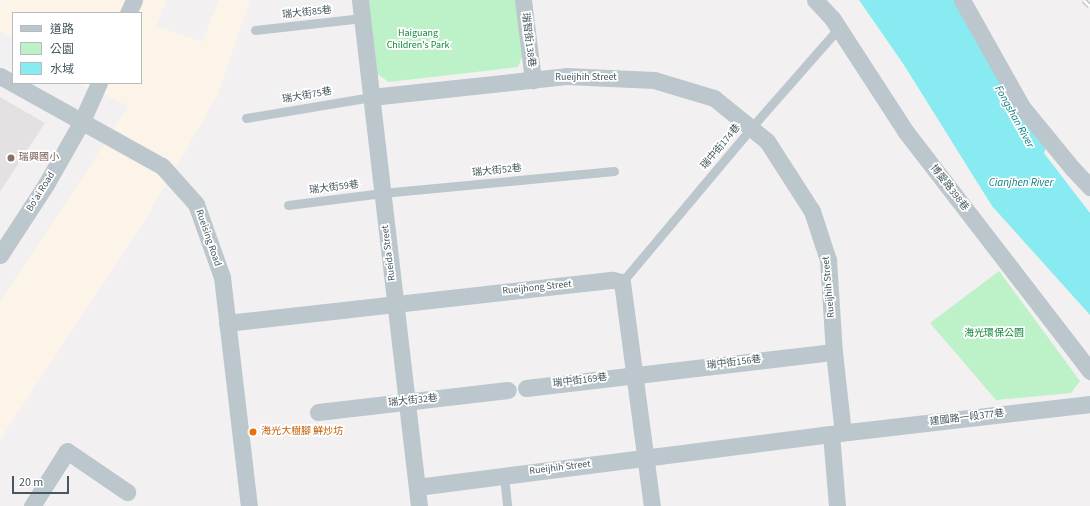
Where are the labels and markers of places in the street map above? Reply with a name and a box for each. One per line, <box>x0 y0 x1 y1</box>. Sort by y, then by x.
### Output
place label: 瑞興國小 <box>19 152 59 164</box>
marker: 瑞興國小 <box>6 153 16 163</box>
place label: 海光大樹腳 鮮炒坊 <box>261 426 343 438</box>
marker: 海光大樹腳 鮮炒坊 <box>248 427 258 437</box>

